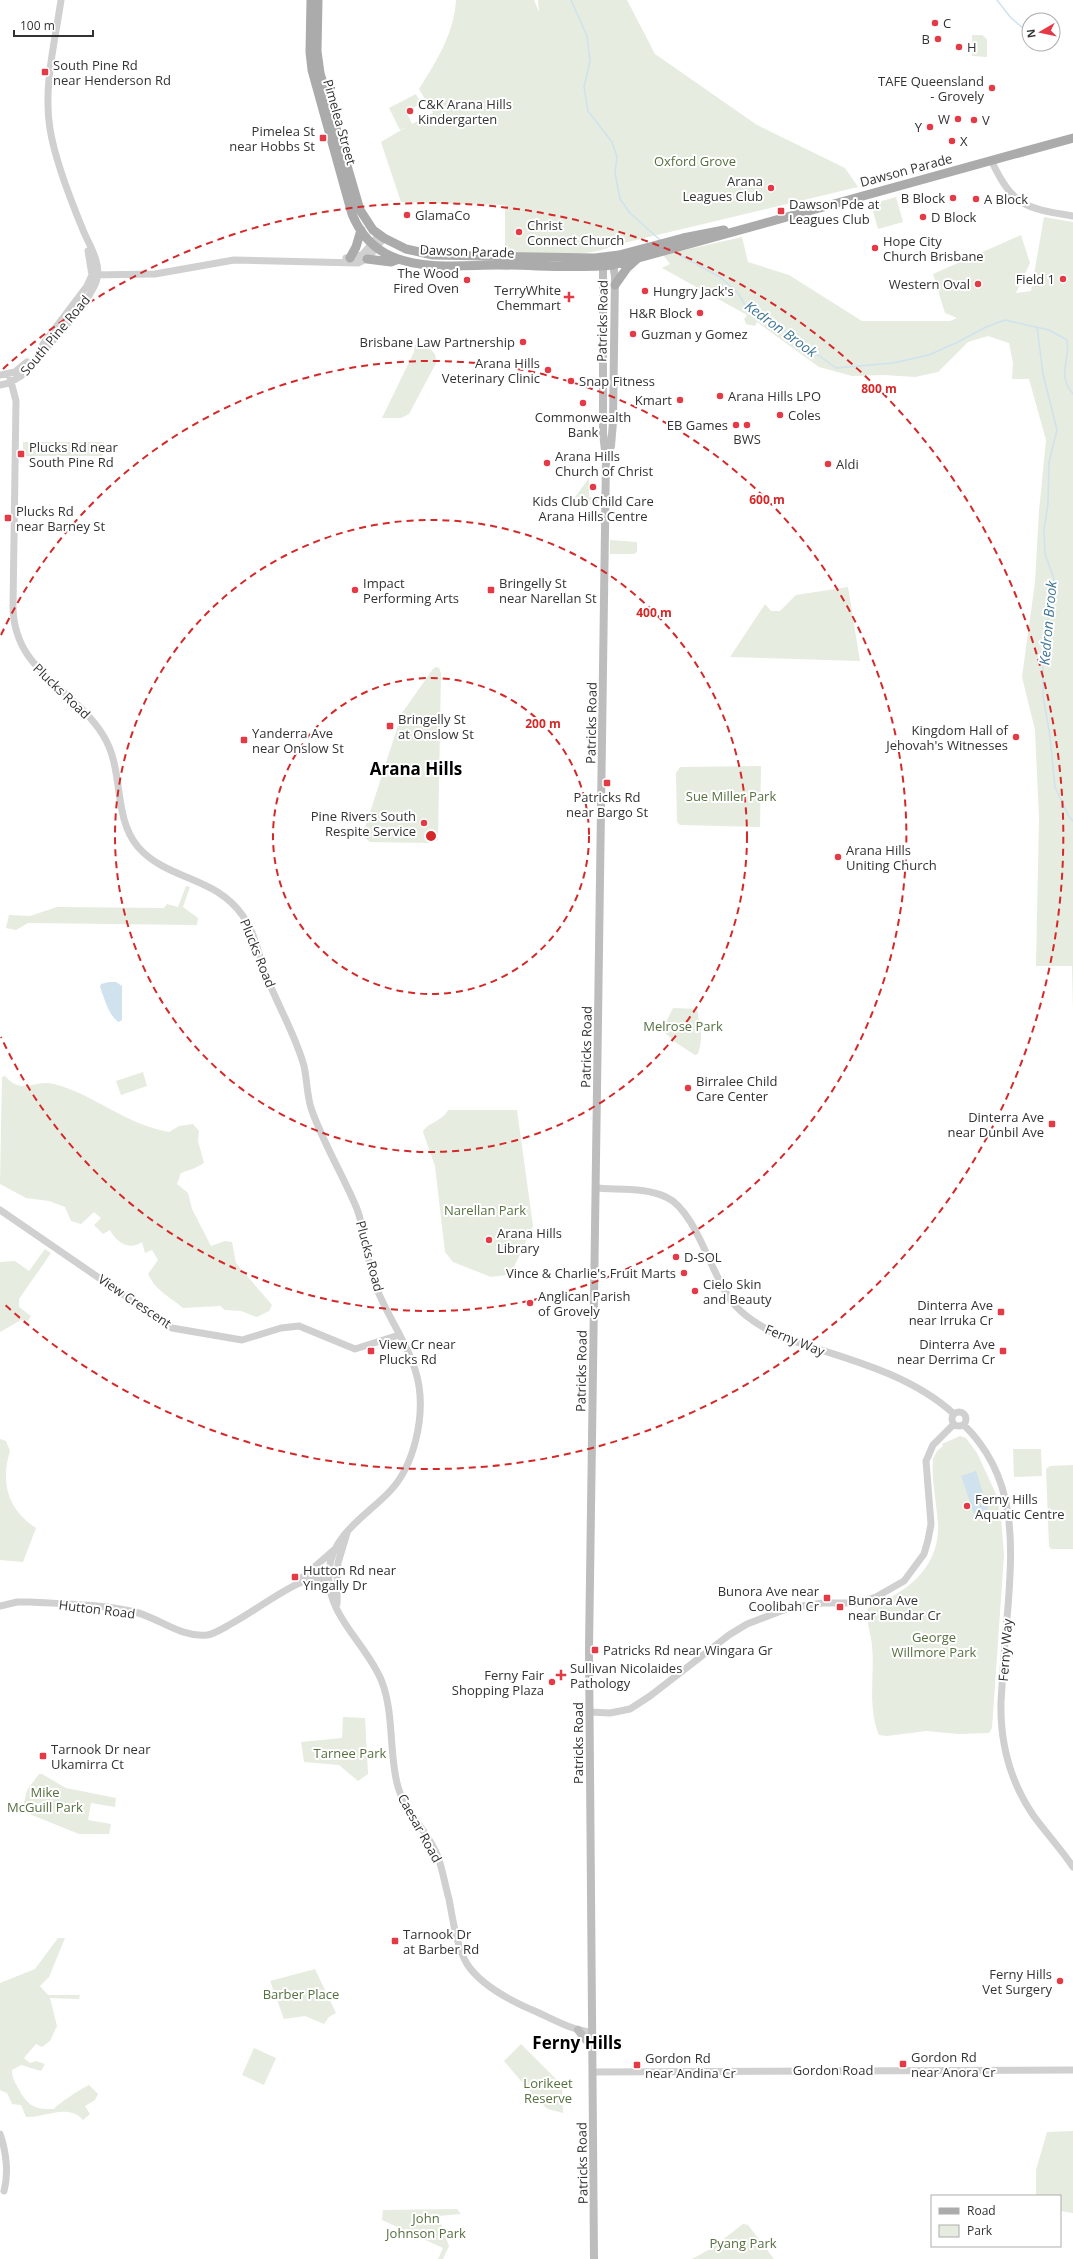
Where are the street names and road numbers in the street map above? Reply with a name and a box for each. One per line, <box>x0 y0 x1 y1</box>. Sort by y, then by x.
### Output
street label: Pimelea Street <box>319 77 361 167</box>
street label: Dawson Parade <box>858 149 954 191</box>
street label: Dawson Parade <box>419 240 515 262</box>
street label: Patricks Road <box>592 280 612 362</box>
street label: South Pine Road <box>16 291 94 379</box>
street label: Plucks Road <box>30 659 94 723</box>
street label: Patricks Road <box>581 682 601 764</box>
street label: Plucks Road <box>236 916 280 990</box>
street label: Patricks Road <box>576 1006 596 1088</box>
street label: Plucks Road <box>352 1219 388 1293</box>
street label: View Crescent <box>95 1270 176 1332</box>
street label: Ferny Way <box>762 1320 828 1360</box>
street label: Patricks Road <box>571 1330 591 1412</box>
street label: Hutton Road <box>58 1595 136 1623</box>
street label: Ferny Way <box>994 1618 1016 1682</box>
street label: Patricks Road <box>569 1702 587 1784</box>
street label: Caesar Road <box>394 1790 446 1866</box>
street label: Gordon Road <box>793 2061 873 2079</box>
street label: Patricks Road <box>572 2122 592 2204</box>

